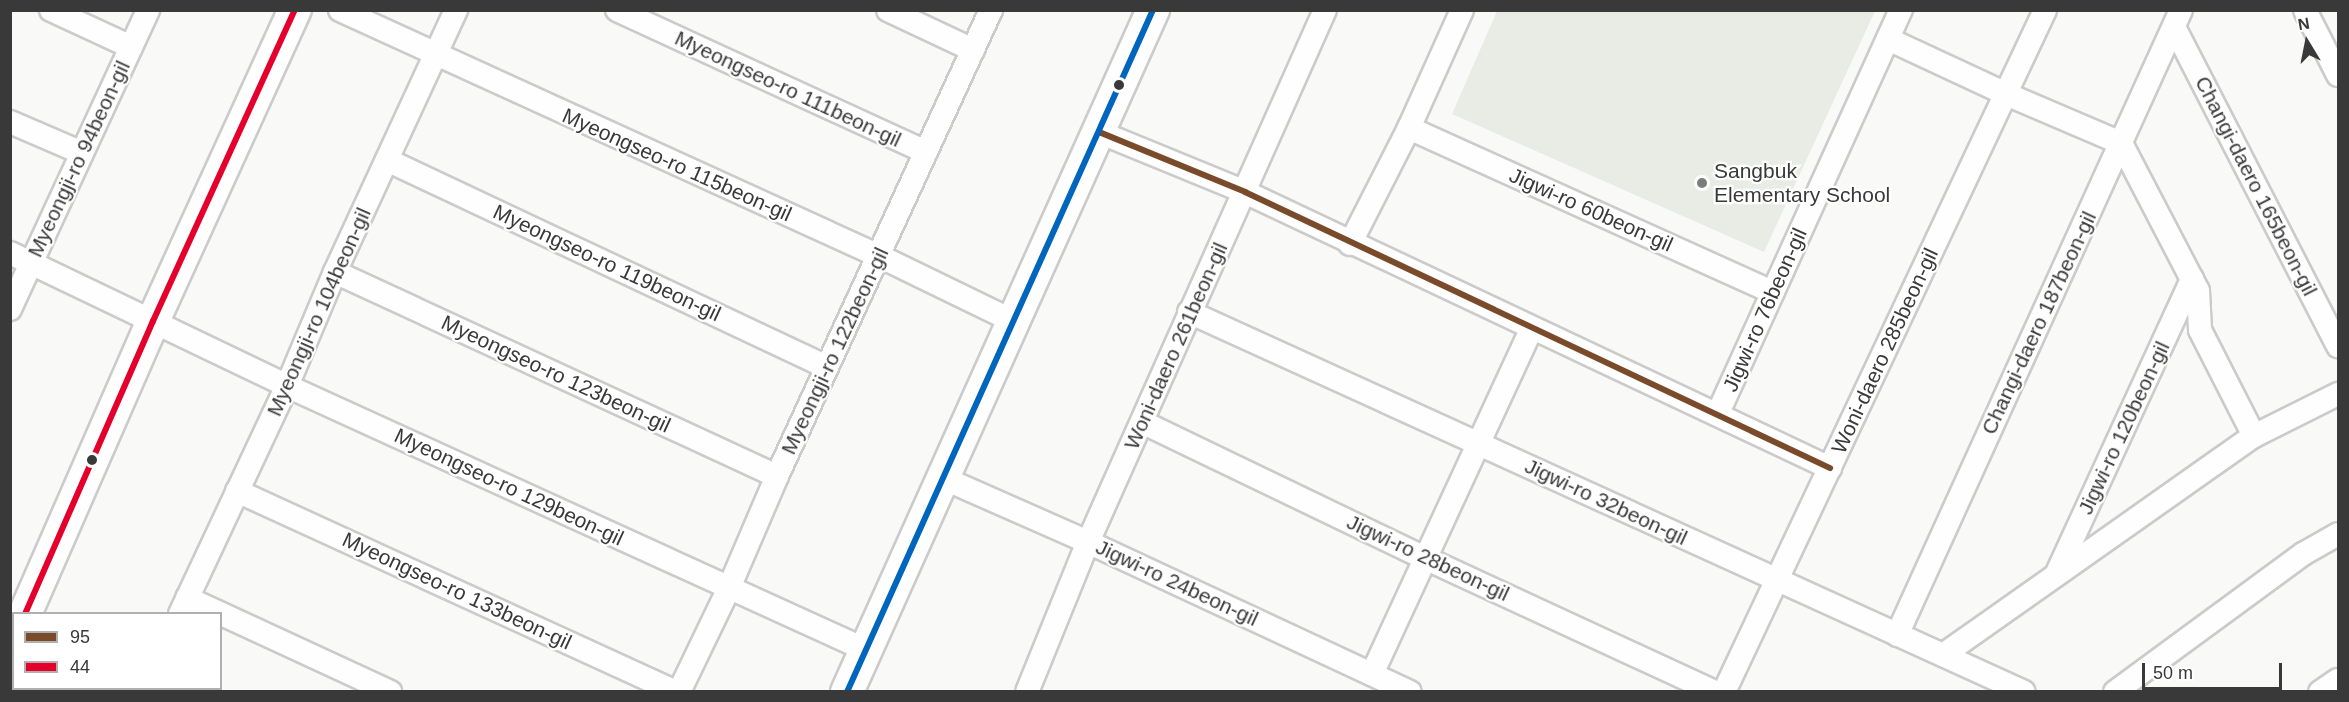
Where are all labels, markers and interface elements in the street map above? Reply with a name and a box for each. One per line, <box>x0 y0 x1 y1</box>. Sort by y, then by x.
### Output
north arrow <box>2277 12 2337 72</box>
text: N <box>2297 14 2311 33</box>
street label: Myeongseo-ro 111beon-gil <box>671 25 905 153</box>
street label: Myeongji-ro 94beon-gil <box>22 57 136 261</box>
street label: Changi-daero 165beon-gil <box>2190 72 2322 300</box>
unlabelled marker <box>1113 79 1125 91</box>
street label: Myeongseo-ro 115beon-gil <box>558 103 796 227</box>
place label: Sangbuk Elementary School <box>1714 158 1890 208</box>
street label: Jigwi-ro 60beon-gil <box>1505 163 1677 257</box>
marker: Sangbuk Elementary School <box>1695 176 1709 190</box>
street label: Myeongseo-ro 119beon-gil <box>489 199 725 327</box>
street label: Myeongji-ro 104beon-gil <box>262 204 376 420</box>
street label: Changi-daero 187beon-gil <box>1976 208 2102 438</box>
street label: Jigwi-ro 76beon-gil <box>1718 224 1812 396</box>
street label: Woni-daero 261beon-gil <box>1119 239 1233 453</box>
street label: Myeongji-ro 122beon-gil <box>776 244 894 458</box>
street label: Woni-daero 285beon-gil <box>1826 244 1944 458</box>
street label: Myeongseo-ro 123beon-gil <box>437 310 675 438</box>
street label: Jigwi-ro 120beon-gil <box>2073 338 2175 518</box>
street label: Myeongseo-ro 129beon-gil <box>390 423 628 551</box>
street label: Jigwi-ro 32beon-gil <box>1521 453 1691 551</box>
unlabelled marker <box>86 454 98 466</box>
street label: Jigwi-ro 28beon-gil <box>1343 509 1513 607</box>
street label: Myeongseo-ro 133beon-gil <box>338 527 576 655</box>
street label: Jigwi-ro 24beon-gil <box>1092 534 1262 632</box>
legend <box>12 612 222 690</box>
text: 95 <box>70 627 90 647</box>
scale bar <box>2145 651 2284 689</box>
text: 44 <box>70 657 90 677</box>
text: 50 m <box>2153 663 2193 683</box>

